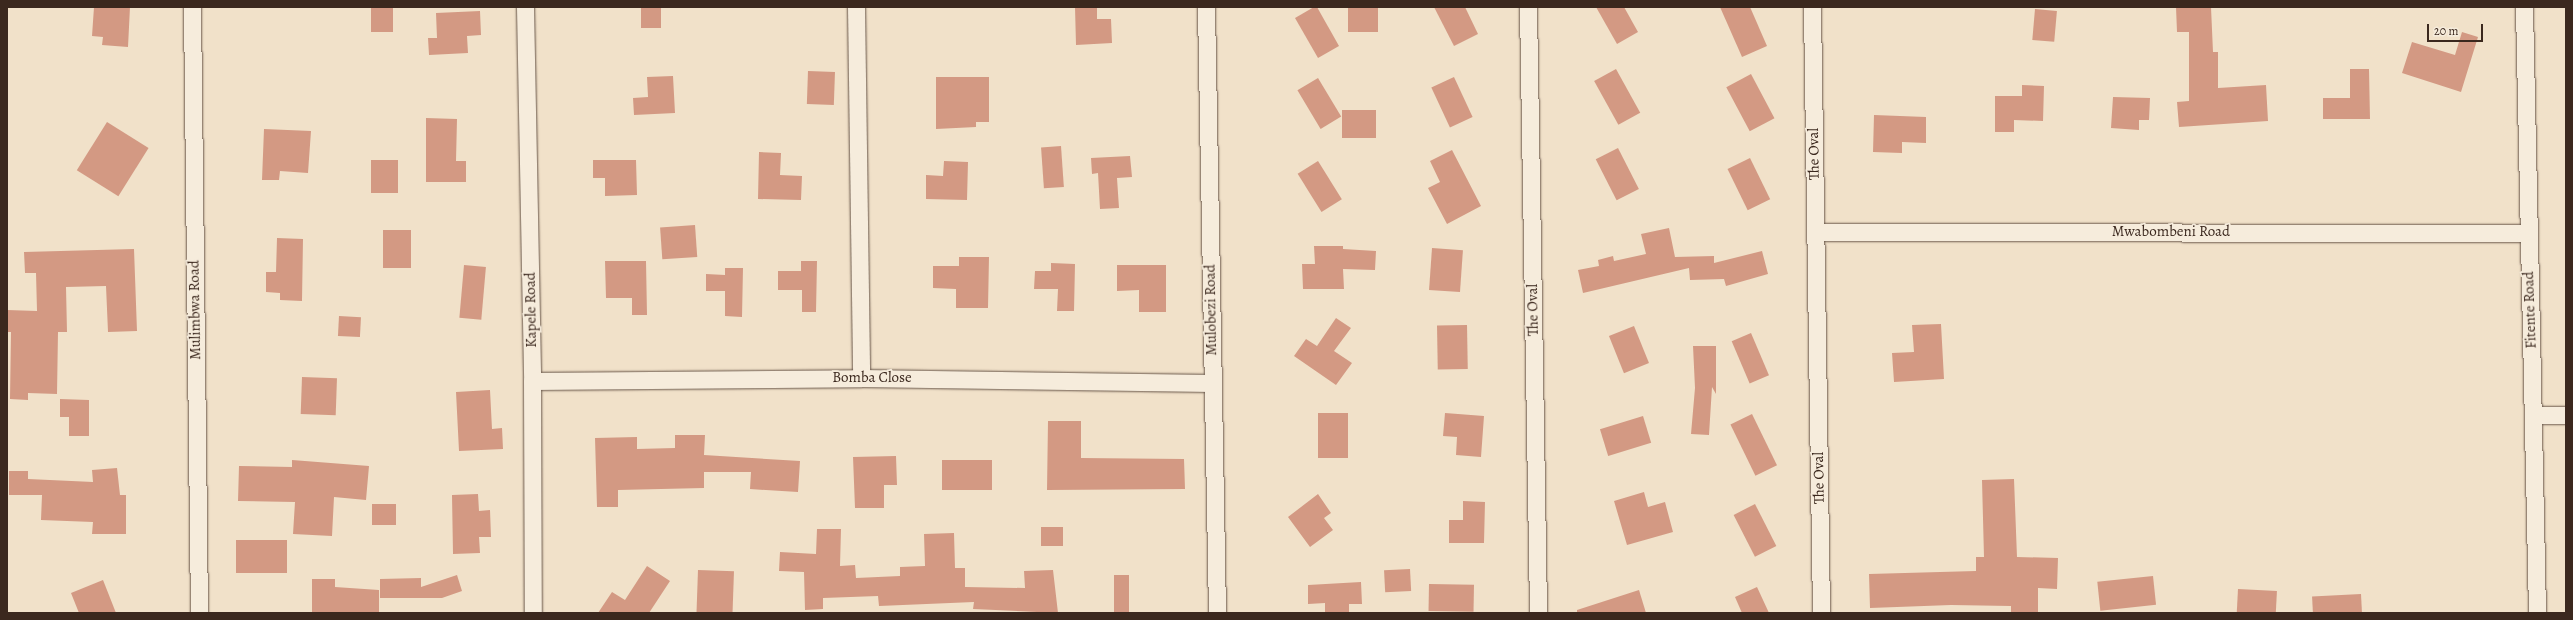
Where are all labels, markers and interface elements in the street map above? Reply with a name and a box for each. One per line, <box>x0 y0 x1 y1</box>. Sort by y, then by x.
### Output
scale bar <box>2429 16 2485 42</box>
text: 20 m <box>2434 23 2458 39</box>
street label: The Oval <box>1805 128 1823 180</box>
street label: Mwabombeni Road <box>2112 223 2230 241</box>
street label: Mulimbwa Road <box>185 260 205 360</box>
street label: Mulobezi Road <box>1201 264 1221 356</box>
street label: Fitente Road <box>2520 271 2540 349</box>
street label: Kapele Road <box>521 272 541 348</box>
street label: The Oval <box>1524 284 1542 336</box>
street label: Bomba Close <box>832 369 912 387</box>
street label: The Oval <box>1810 452 1828 504</box>

